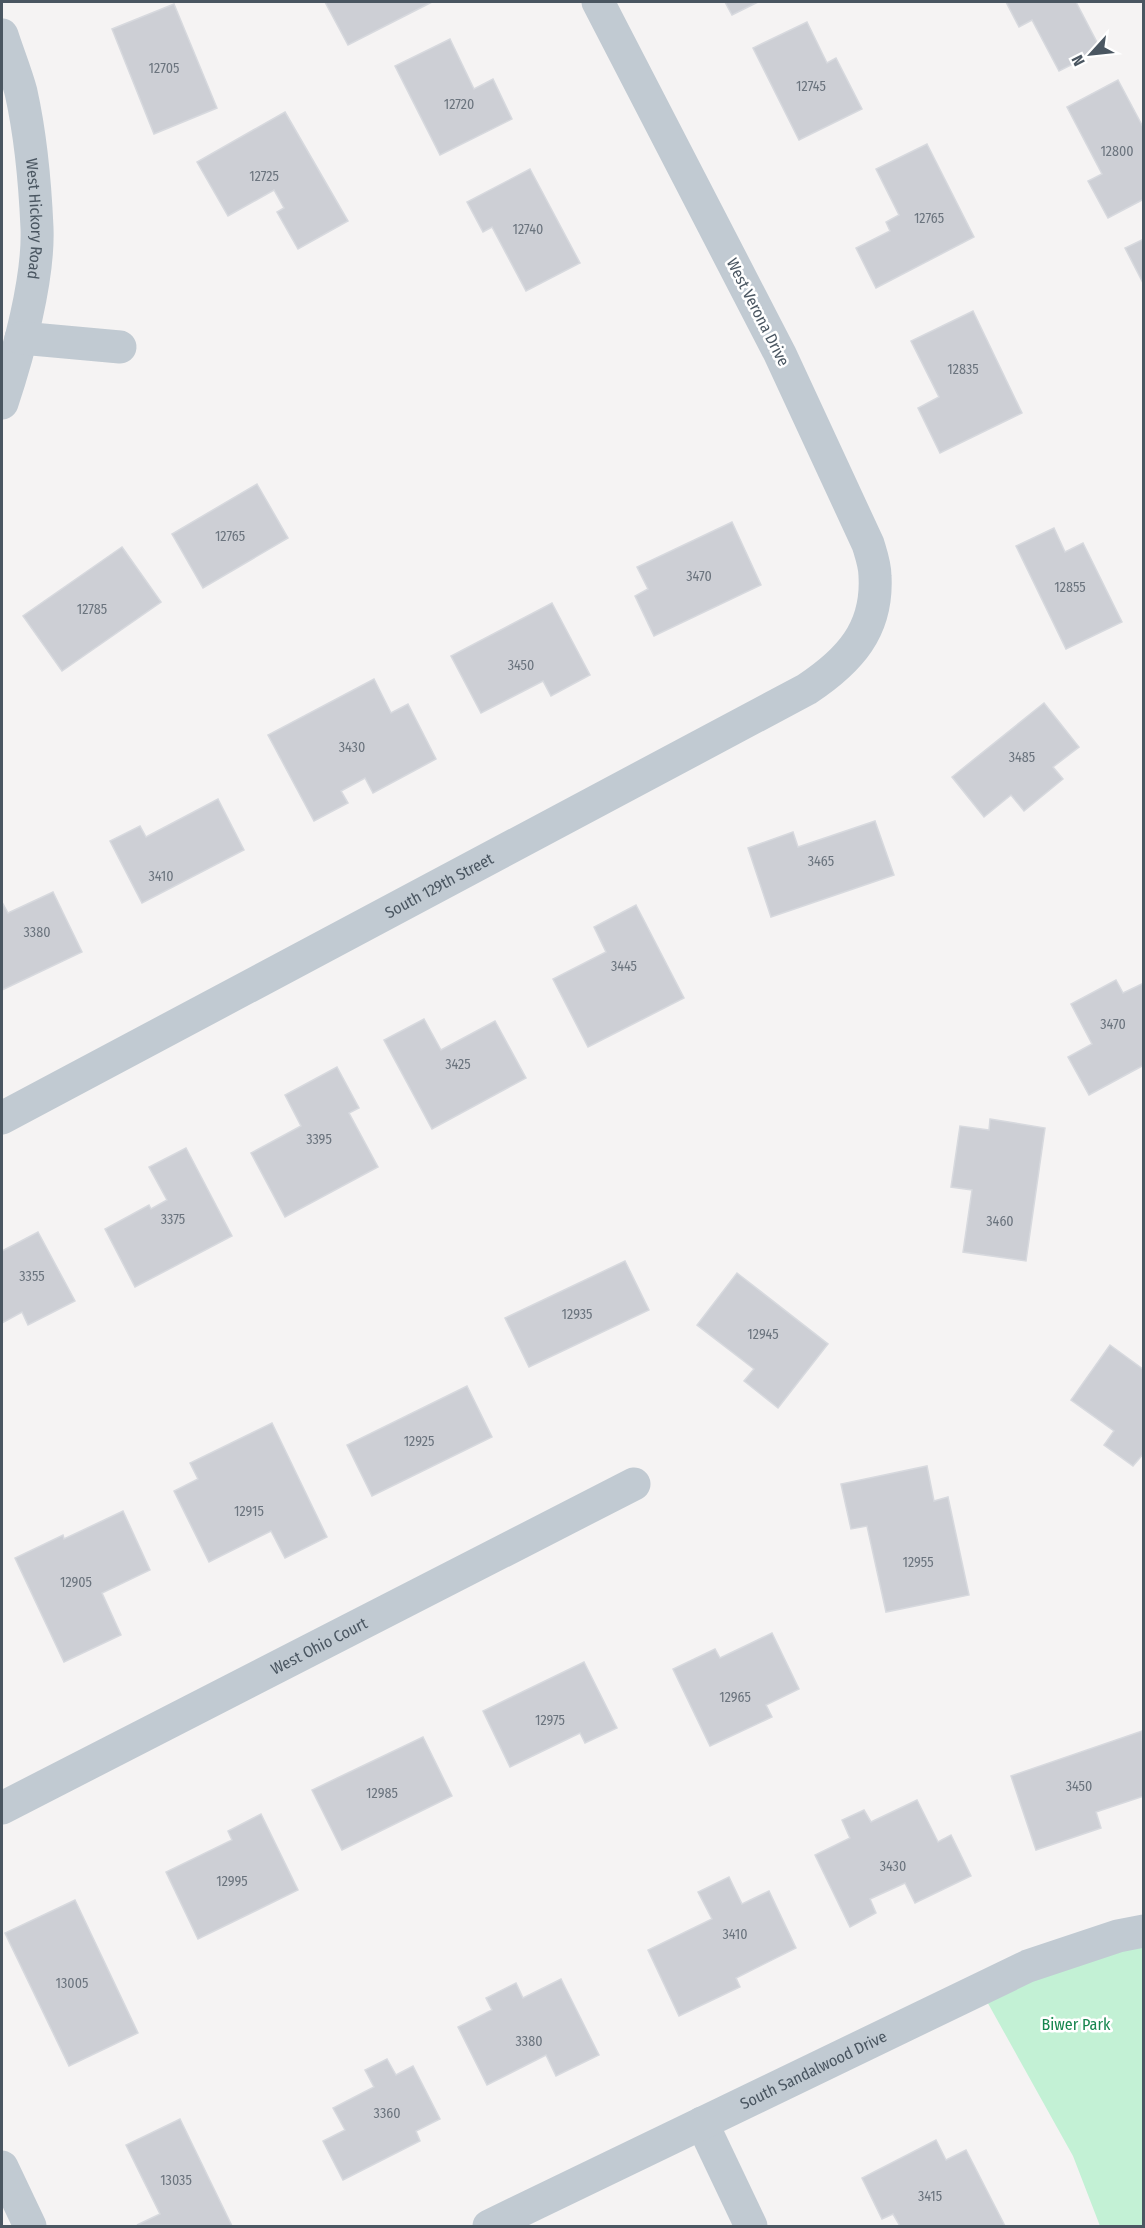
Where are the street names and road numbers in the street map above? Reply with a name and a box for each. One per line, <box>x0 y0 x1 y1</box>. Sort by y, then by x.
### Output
street label: West Hickory Road <box>22 157 47 281</box>
street label: West Verona Drive <box>723 255 793 369</box>
street label: South 129th Street <box>381 848 497 922</box>
street label: West Ohio Court <box>267 1613 371 1678</box>
street label: South Sandalwood Drive <box>737 2026 890 2113</box>

